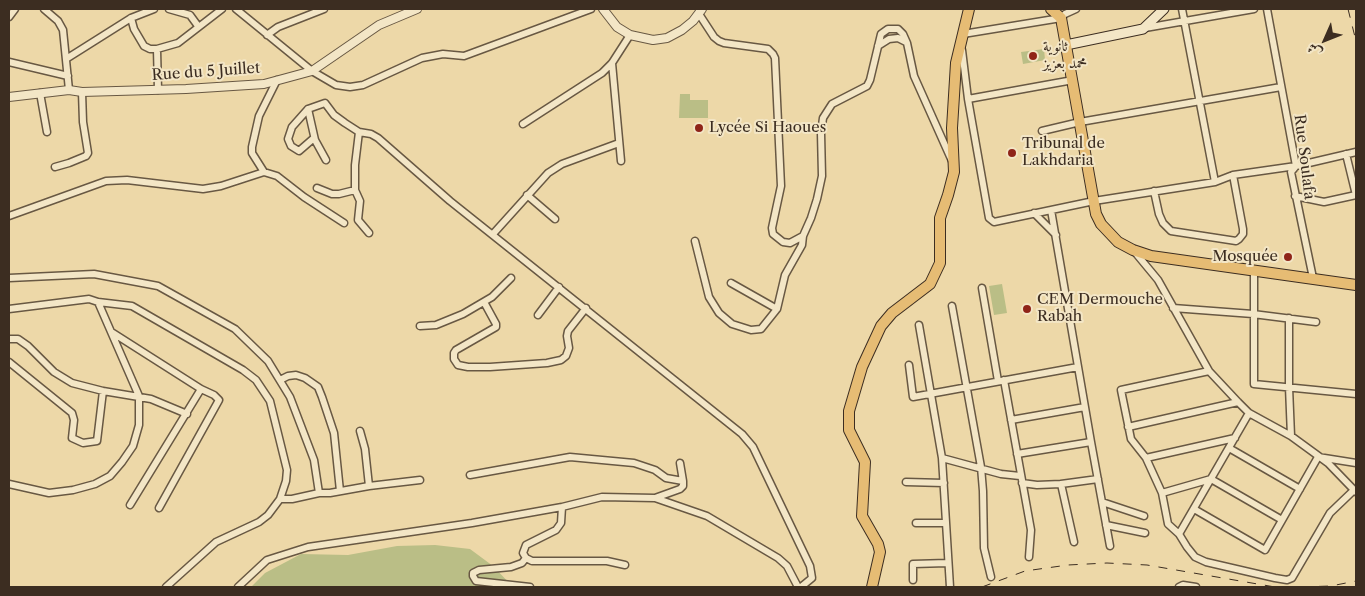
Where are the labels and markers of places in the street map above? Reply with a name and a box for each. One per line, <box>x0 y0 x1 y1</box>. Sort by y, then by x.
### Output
place label: ثانوية محمد بعزيز <box>1043 38 1087 73</box>
marker: ثانوية محمد بعزيز <box>1027 50 1039 62</box>
place label: Lycée Si Haoues <box>709 119 826 137</box>
marker: Lycée Si Haoues <box>693 122 705 134</box>
place label: Tribunal de Lakhdaria <box>1022 135 1105 170</box>
marker: Tribunal de Lakhdaria <box>1006 147 1018 159</box>
place label: Mosquée <box>1212 248 1278 266</box>
marker: Mosquée <box>1282 251 1294 263</box>
place label: CEM Dermouche Rabah <box>1037 291 1163 326</box>
marker: CEM Dermouche Rabah <box>1021 303 1033 315</box>

